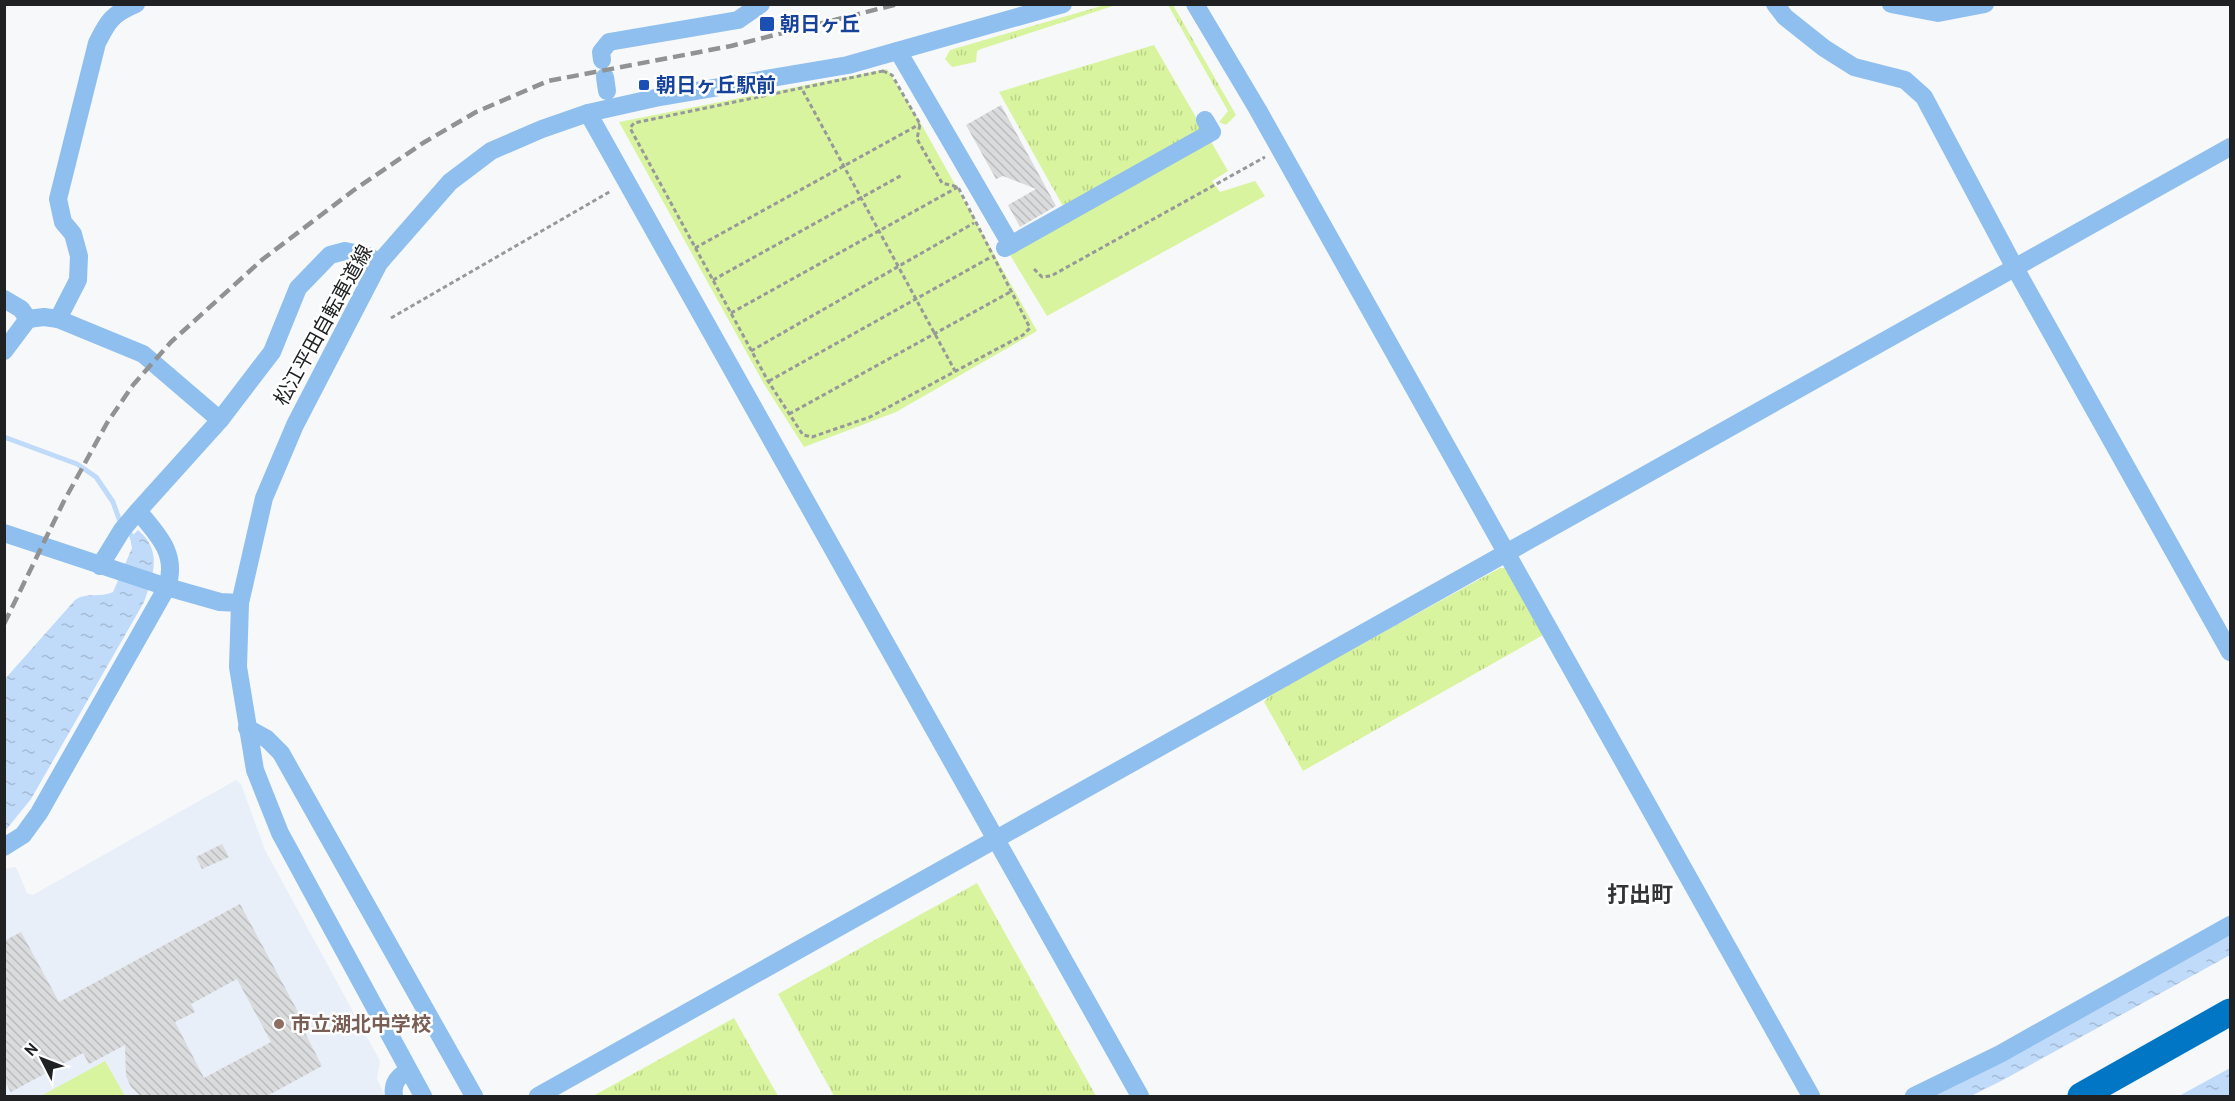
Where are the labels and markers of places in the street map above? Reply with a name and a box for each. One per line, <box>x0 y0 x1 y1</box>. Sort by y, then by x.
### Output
place label: 朝日ヶ丘 <box>780 11 860 37</box>
marker: 朝日ヶ丘 <box>758 15 776 33</box>
place label: 朝日ヶ丘駅前 <box>656 72 776 98</box>
marker: 朝日ヶ丘駅前 <box>637 78 651 92</box>
place label: 市立湖北中学校 <box>291 1011 431 1037</box>
marker: 市立湖北中学校 <box>272 1017 286 1031</box>

